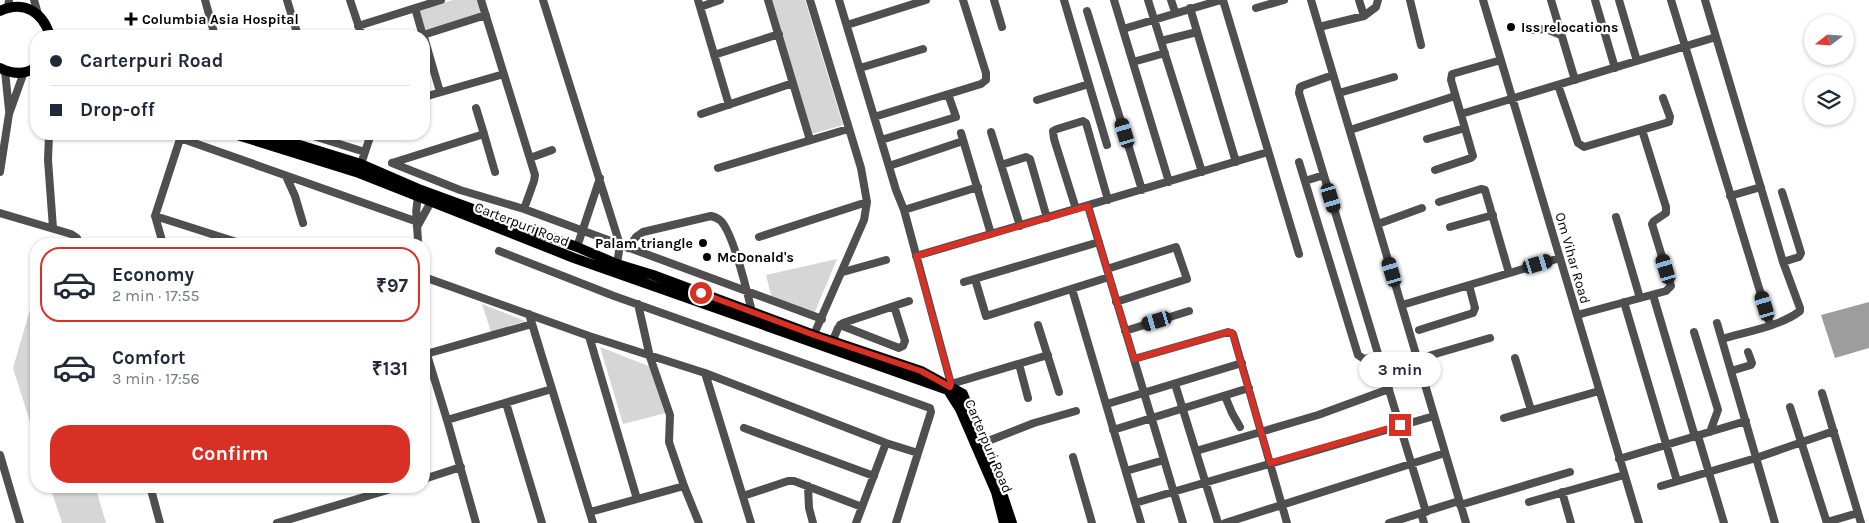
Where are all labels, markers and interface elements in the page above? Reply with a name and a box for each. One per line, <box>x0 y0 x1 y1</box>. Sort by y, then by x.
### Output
place label: Columbia Asia Hospital <box>142 11 299 28</box>
marker: Columbia Asia Hospital <box>124 12 138 26</box>
north arrow <box>1804 15 1854 65</box>
map controls <box>1804 15 1854 125</box>
place label: Iss relocations <box>1521 19 1618 36</box>
marker: Iss relocations <box>1505 21 1517 33</box>
text: Carterpuri Road <box>80 50 223 72</box>
button: layers <box>1804 75 1854 125</box>
text: Drop-off <box>80 99 155 121</box>
car <box>1113 116 1136 150</box>
car <box>1319 181 1342 215</box>
street label: Carterpuri Road <box>472 199 572 250</box>
street label: Om Vihar Road <box>1551 210 1594 306</box>
place label: Palam triangle <box>595 235 693 252</box>
marker: Palam triangle <box>697 237 709 249</box>
place label: McDonald's <box>717 249 794 266</box>
marker: McDonald's <box>701 251 713 263</box>
car <box>1521 252 1554 276</box>
car <box>1654 252 1677 286</box>
car <box>1380 255 1403 289</box>
icon: car <box>52 262 97 307</box>
text: Economy <box>112 264 194 286</box>
text: ₹97 <box>376 275 408 297</box>
route start <box>690 282 712 304</box>
text: 2 min · 17:55 <box>112 286 199 305</box>
car <box>1753 289 1776 323</box>
car <box>1140 309 1173 333</box>
icon: car <box>52 345 97 390</box>
text: Comfort <box>112 347 186 369</box>
callout: 3 min <box>1359 352 1441 388</box>
text: ₹131 <box>372 358 408 380</box>
text: 3 min <box>1378 360 1422 379</box>
text: 3 min · 17:56 <box>112 369 200 388</box>
street label: Carterpuri Road <box>961 397 1016 496</box>
route end <box>1389 414 1411 436</box>
button: Confirm <box>50 425 410 483</box>

